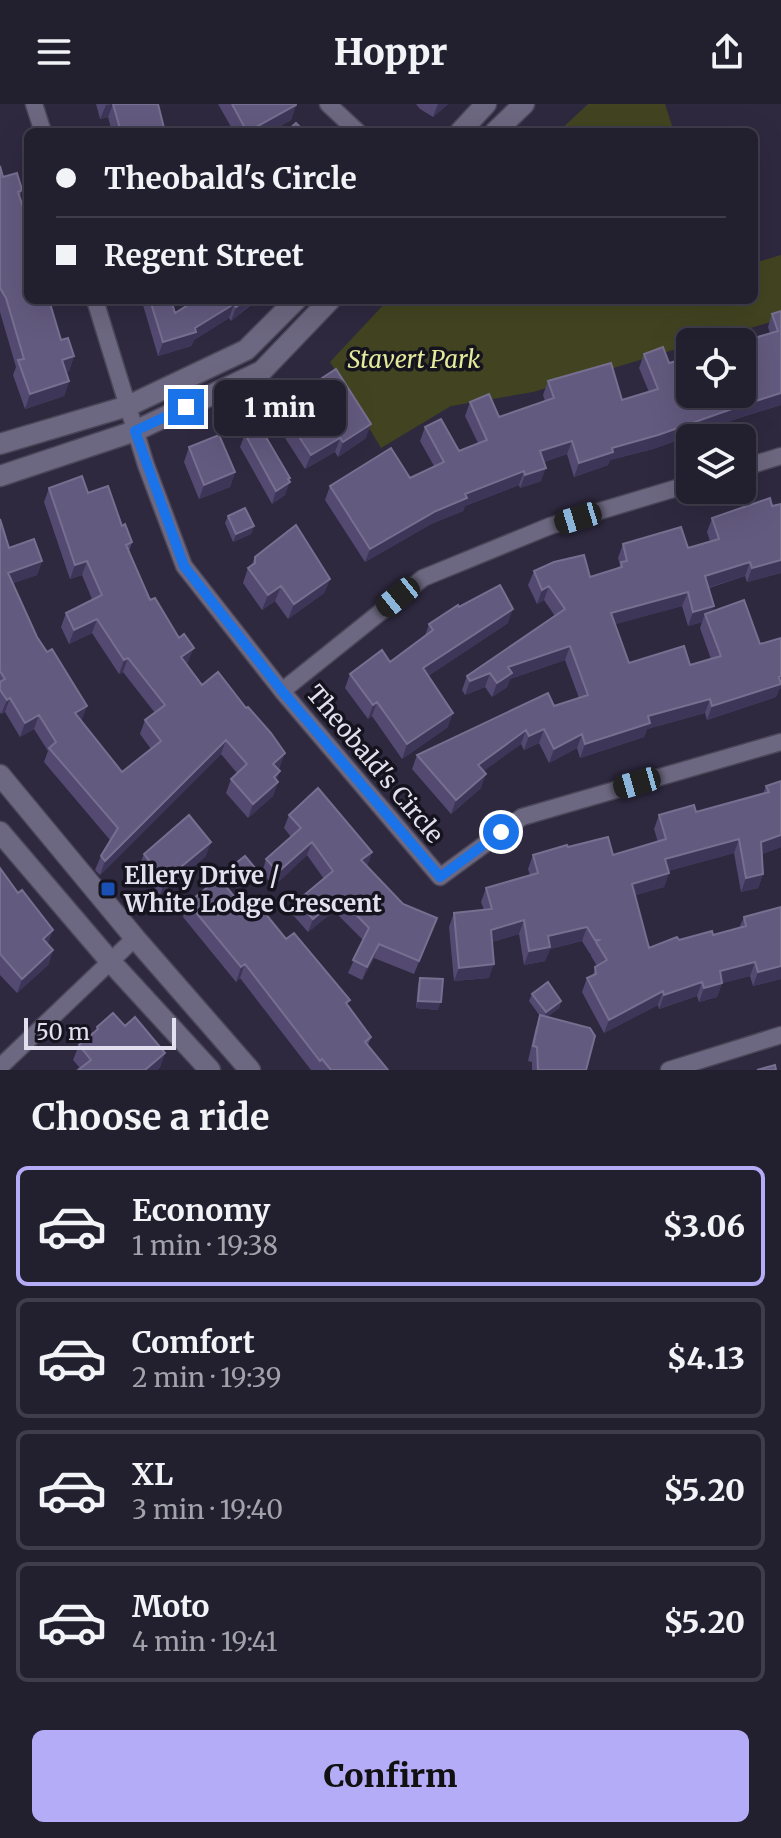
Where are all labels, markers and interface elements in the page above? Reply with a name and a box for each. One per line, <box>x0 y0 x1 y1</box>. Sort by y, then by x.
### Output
icon: menu <box>32 30 76 74</box>
text: Hoppr <box>334 30 447 75</box>
icon: share <box>705 30 749 74</box>
text: Theobald's Circle <box>104 159 357 197</box>
text: Regent Street <box>104 236 304 274</box>
map controls <box>676 328 756 504</box>
button: locate <box>676 328 756 408</box>
park label: Stavert Park <box>348 344 480 375</box>
callout: 1 min <box>214 379 346 435</box>
route end <box>168 389 204 425</box>
text: 1 min <box>244 391 316 424</box>
button: layers <box>676 424 756 504</box>
car <box>552 500 604 536</box>
car <box>372 573 424 621</box>
street label: Theobald's Circle <box>300 679 450 849</box>
car <box>611 765 663 801</box>
route start <box>483 814 519 850</box>
place label: Ellery Drive / White Lodge Crescent <box>123 860 382 919</box>
marker: Ellery Drive / White Lodge Crescent <box>99 880 117 898</box>
scale bar <box>24 1014 176 1050</box>
text: 50 m <box>36 1018 90 1046</box>
text: Choose a ride <box>32 1095 269 1140</box>
icon: car <box>36 1190 108 1262</box>
text: Economy <box>132 1191 270 1229</box>
text: $3.06 <box>663 1207 745 1245</box>
text: 1 min · 19:38 <box>132 1229 278 1262</box>
icon: car <box>36 1322 108 1394</box>
text: Comfort <box>132 1323 255 1361</box>
text: $4.13 <box>667 1339 745 1377</box>
text: 2 min · 19:39 <box>132 1361 281 1394</box>
icon: car <box>36 1454 108 1526</box>
text: XL <box>132 1455 173 1493</box>
text: $5.20 <box>663 1471 745 1509</box>
text: 3 min · 19:40 <box>132 1493 283 1526</box>
icon: car <box>36 1586 108 1658</box>
text: Moto <box>132 1587 210 1625</box>
text: $5.20 <box>663 1603 745 1641</box>
text: 4 min · 19:41 <box>132 1625 278 1658</box>
button: Confirm <box>32 1730 749 1822</box>

